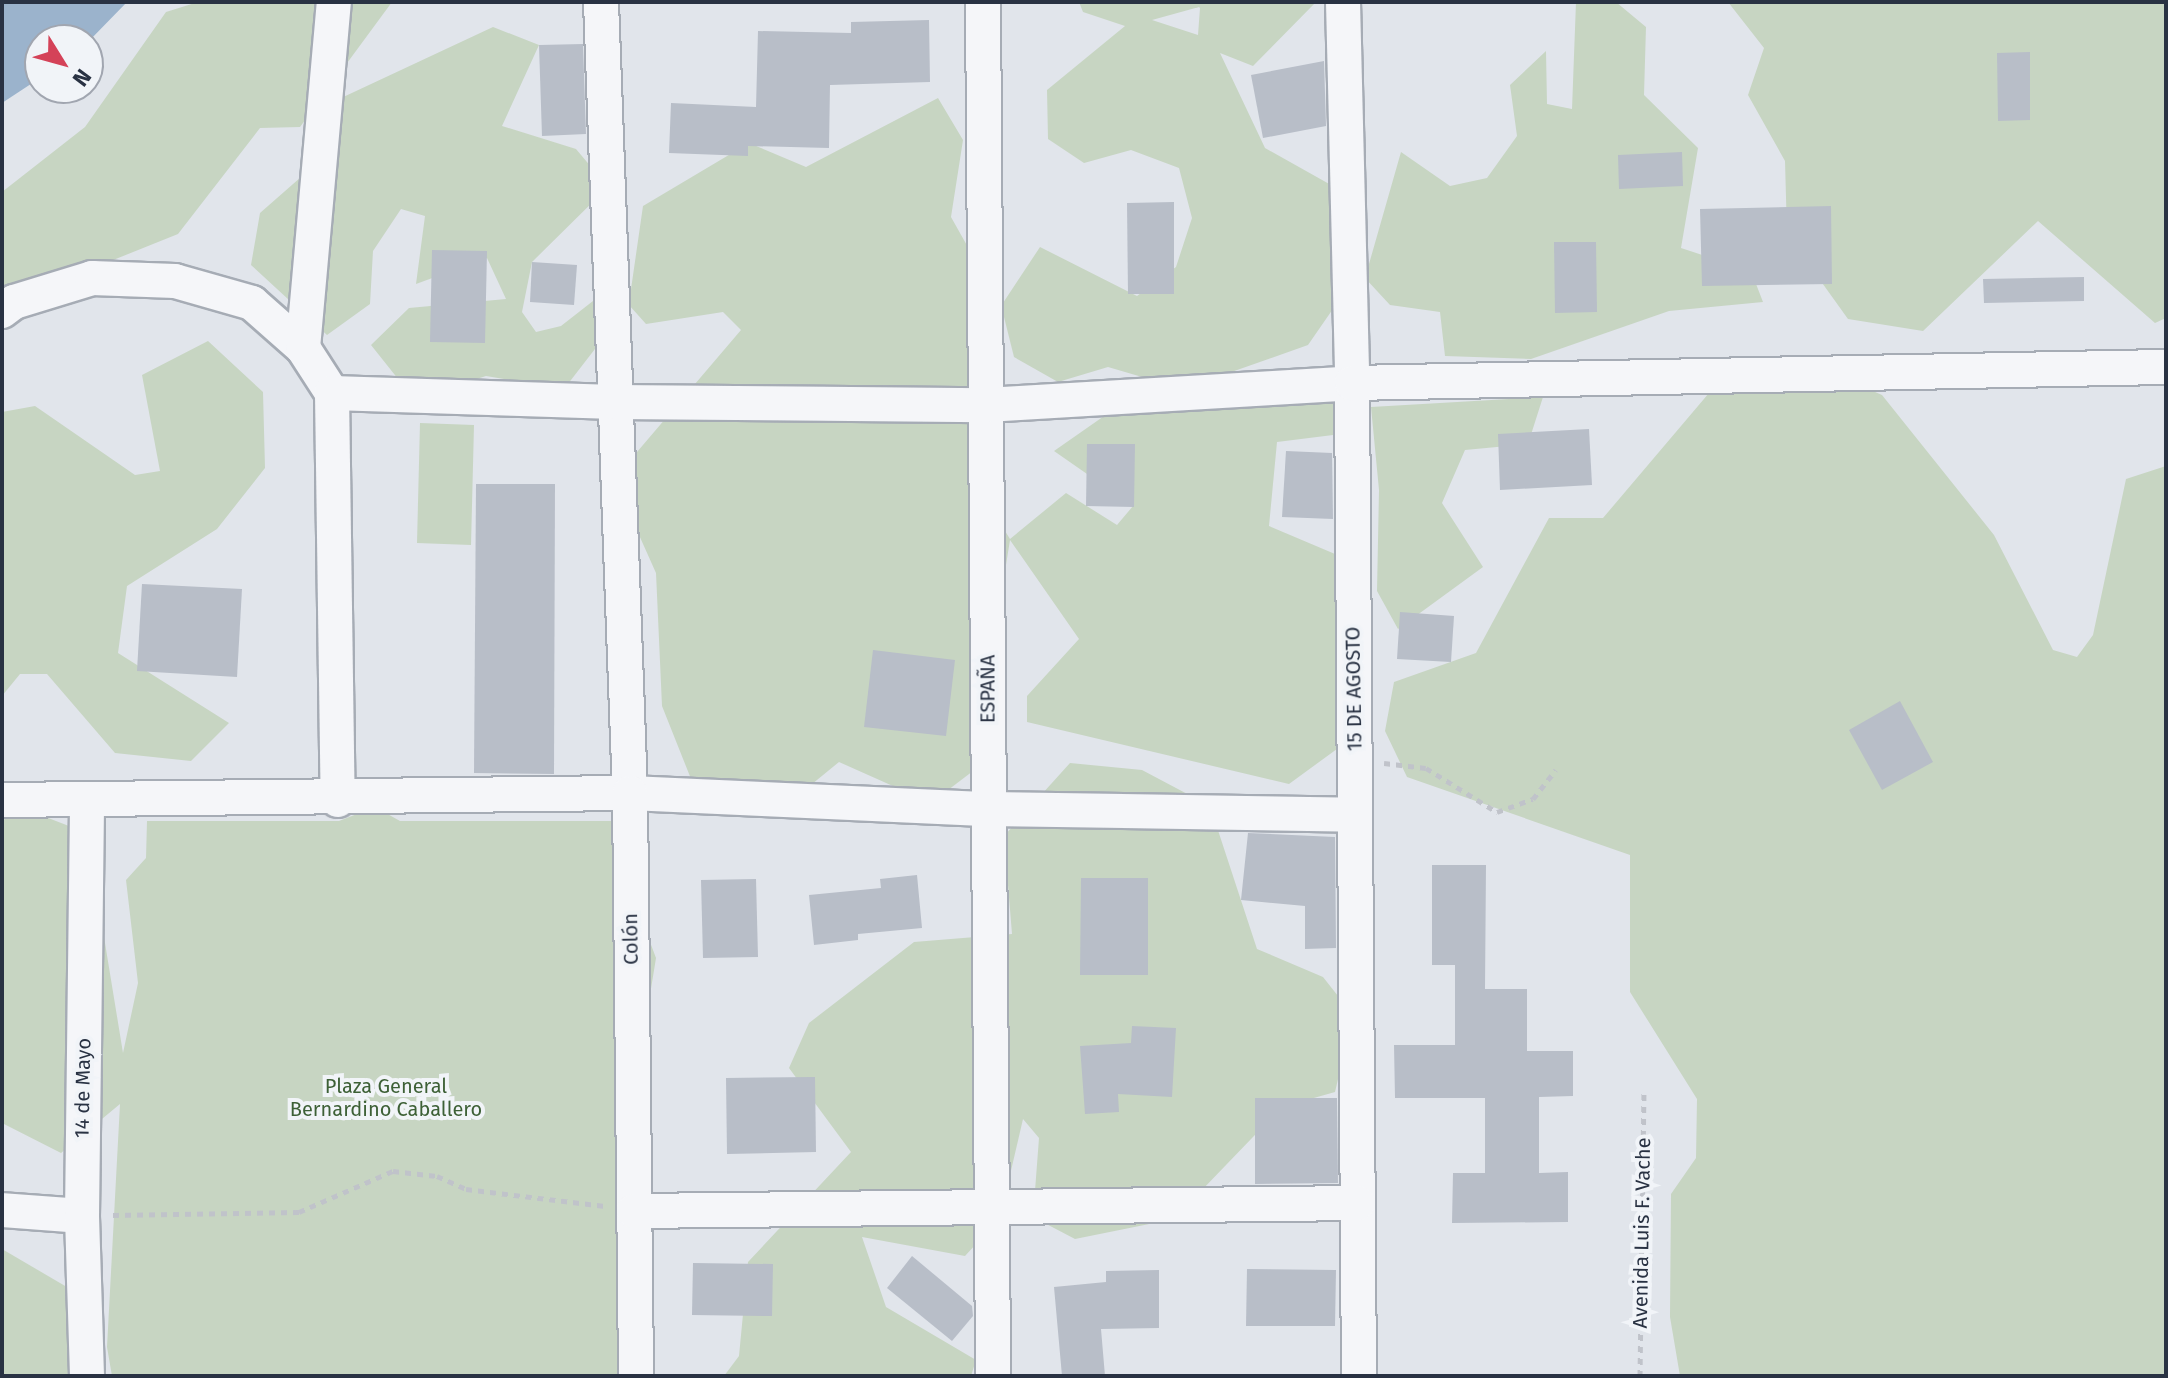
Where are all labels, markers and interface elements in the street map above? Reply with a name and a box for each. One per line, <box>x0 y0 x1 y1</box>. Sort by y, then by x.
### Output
north arrow <box>24 24 104 104</box>
text: N <box>67 64 97 91</box>
street label: 15 DE AGOSTO <box>1341 627 1367 751</box>
street label: ESPAÑA <box>976 655 1000 723</box>
street label: Colón <box>619 913 643 965</box>
street label: 14 de Mayo <box>70 1038 96 1138</box>
park label: Plaza General Bernardino Caballero <box>290 1075 482 1122</box>
street label: Avenida Luis F. Vache <box>1628 1137 1656 1329</box>

